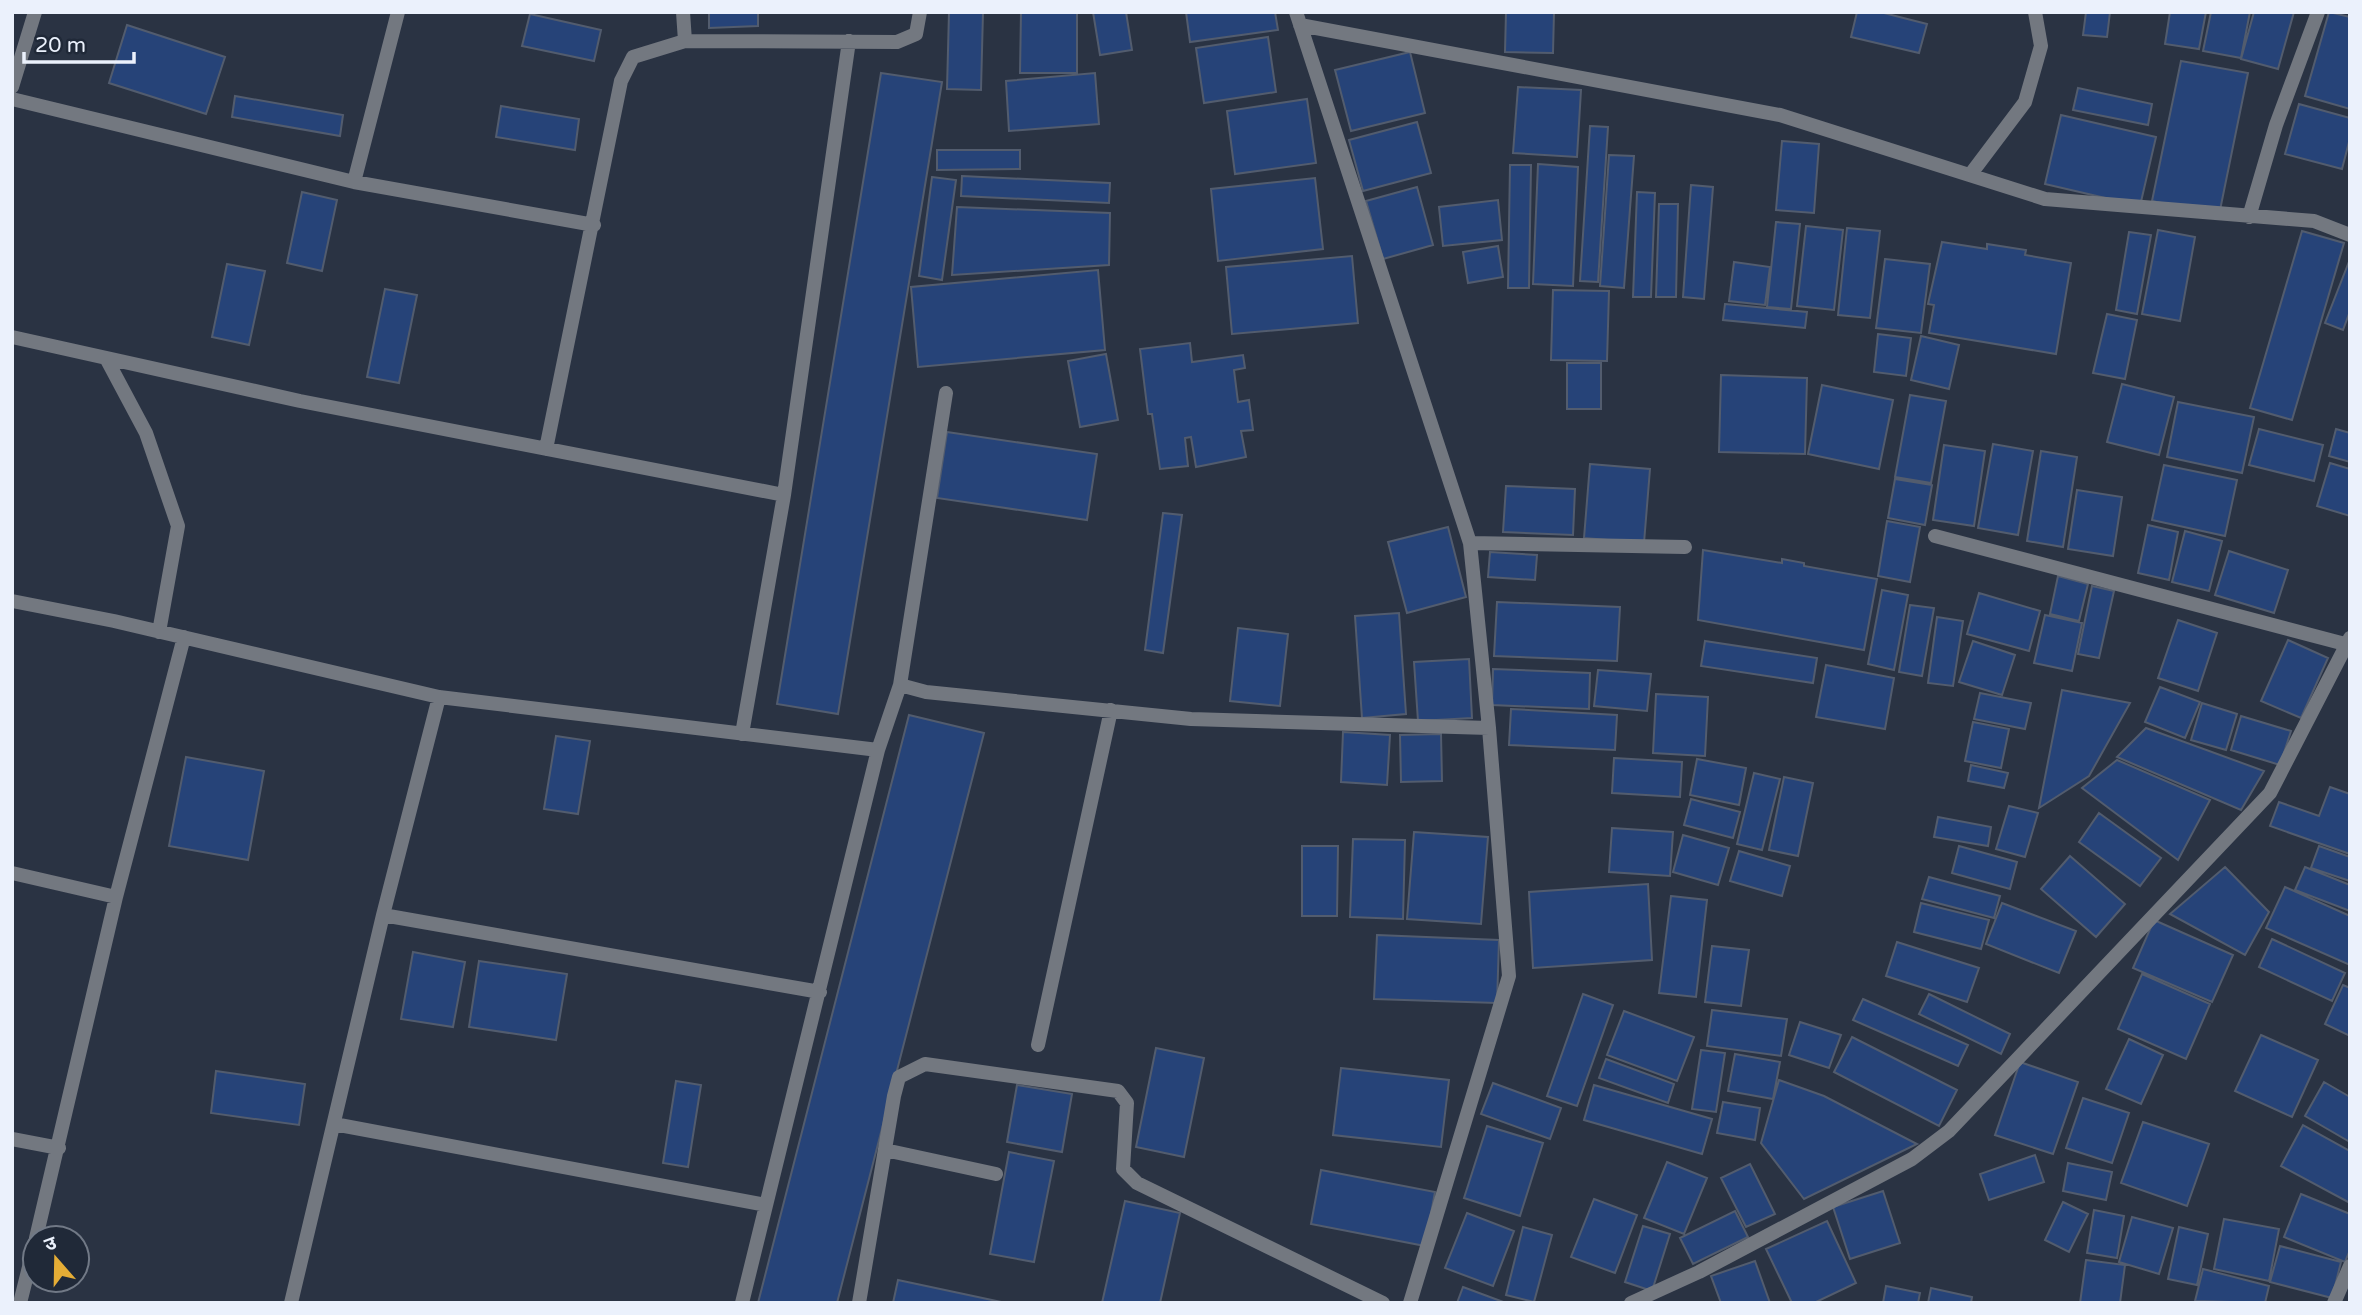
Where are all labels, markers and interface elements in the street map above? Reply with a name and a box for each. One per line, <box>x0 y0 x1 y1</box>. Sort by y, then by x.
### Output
scale bar <box>24 21 135 65</box>
text: 20 m <box>35 33 86 58</box>
north arrow <box>21 1224 91 1294</box>
text: उ <box>42 1231 60 1256</box>

